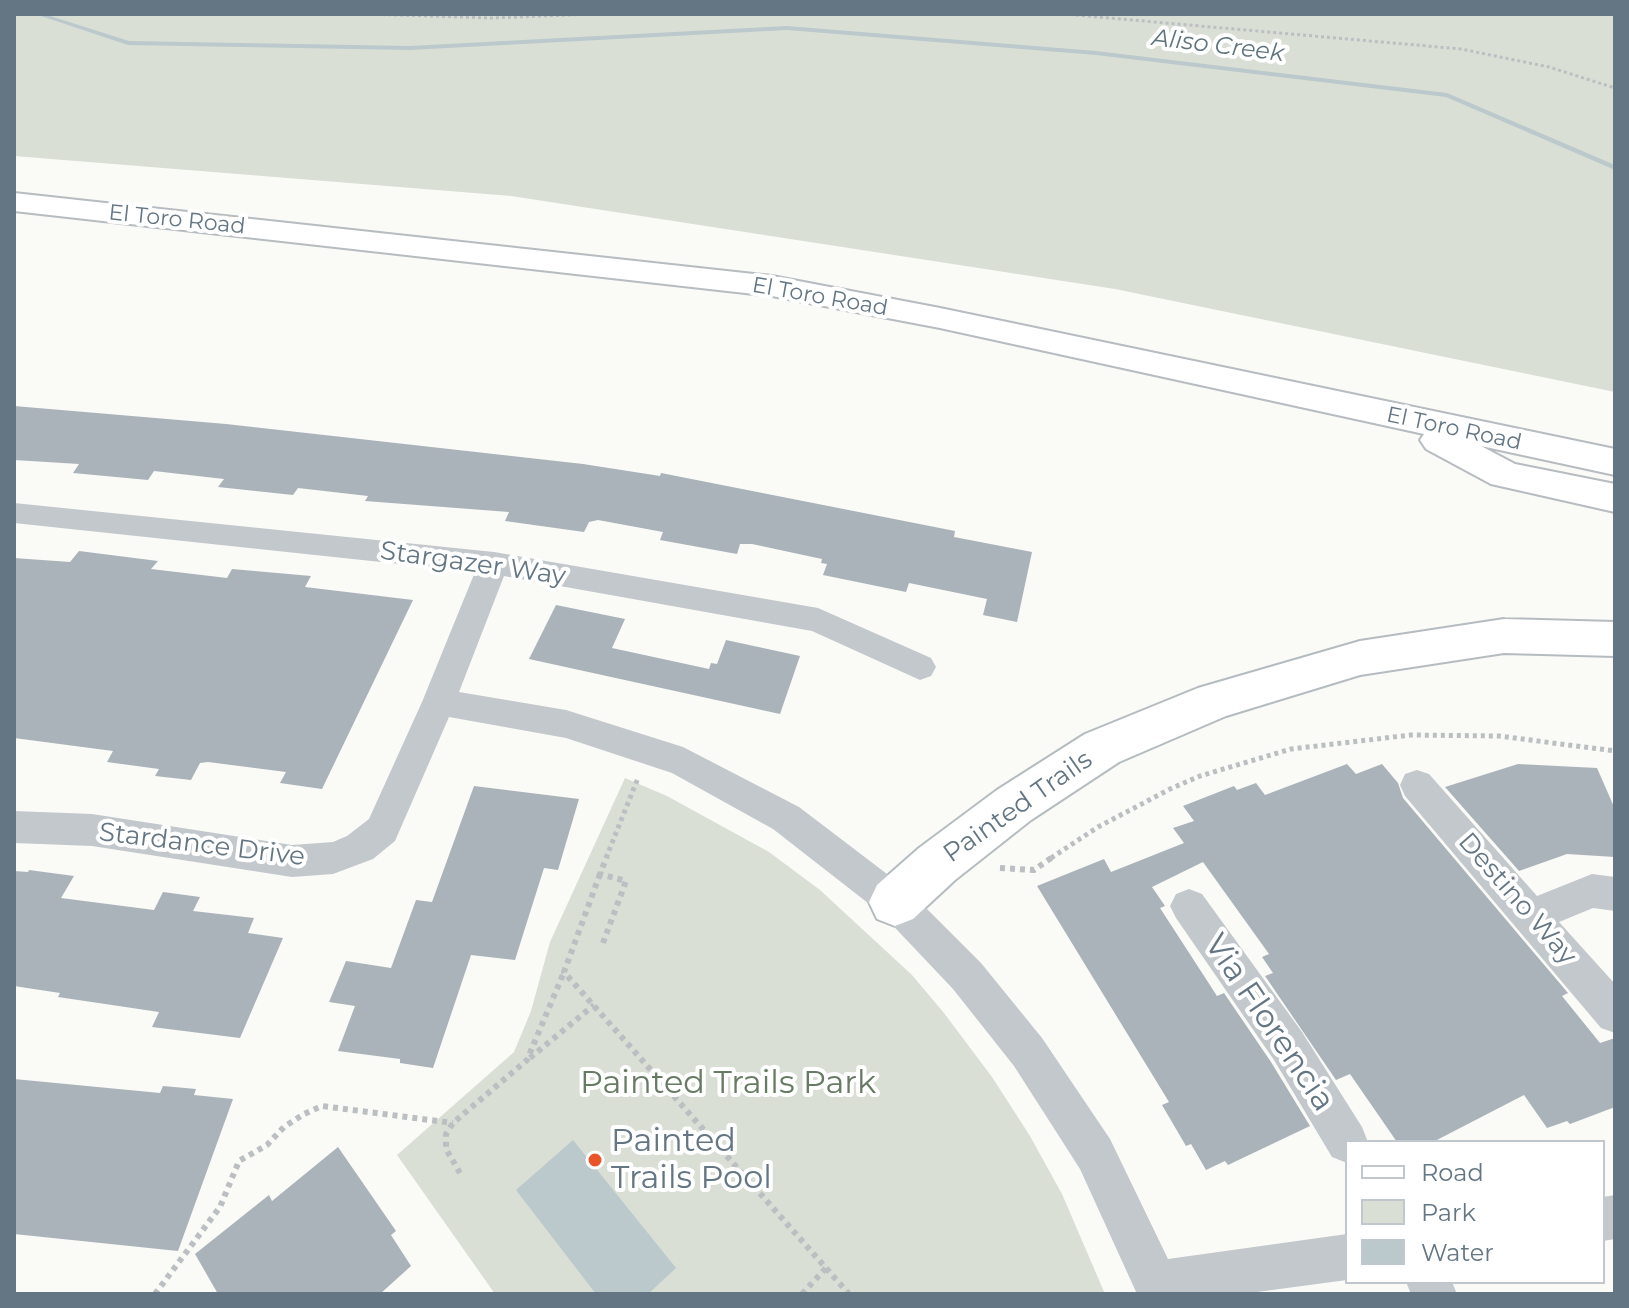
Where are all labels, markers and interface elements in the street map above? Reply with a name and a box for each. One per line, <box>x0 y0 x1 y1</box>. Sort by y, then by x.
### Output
water label: Aliso Creek <box>1150 24 1286 68</box>
street label: El Toro Road <box>107 200 247 240</box>
street label: El Toro Road <box>750 272 890 322</box>
street label: El Toro Road <box>1384 402 1524 456</box>
street label: Stargazer Way <box>378 536 568 592</box>
street label: Painted Trails <box>938 744 1098 870</box>
street label: Stardance Drive <box>97 817 307 873</box>
street label: Destino Way <box>1451 827 1583 971</box>
street label: Via Florencia <box>1196 927 1342 1119</box>
park label: Painted Trails Park <box>580 1065 876 1103</box>
place label: Painted Trails Pool <box>611 1123 772 1198</box>
legend <box>1345 1140 1605 1284</box>
marker: Painted Trails Pool <box>586 1151 604 1169</box>
text: Road <box>1421 1158 1484 1187</box>
text: Park <box>1421 1198 1476 1227</box>
text: Water <box>1421 1238 1494 1267</box>

